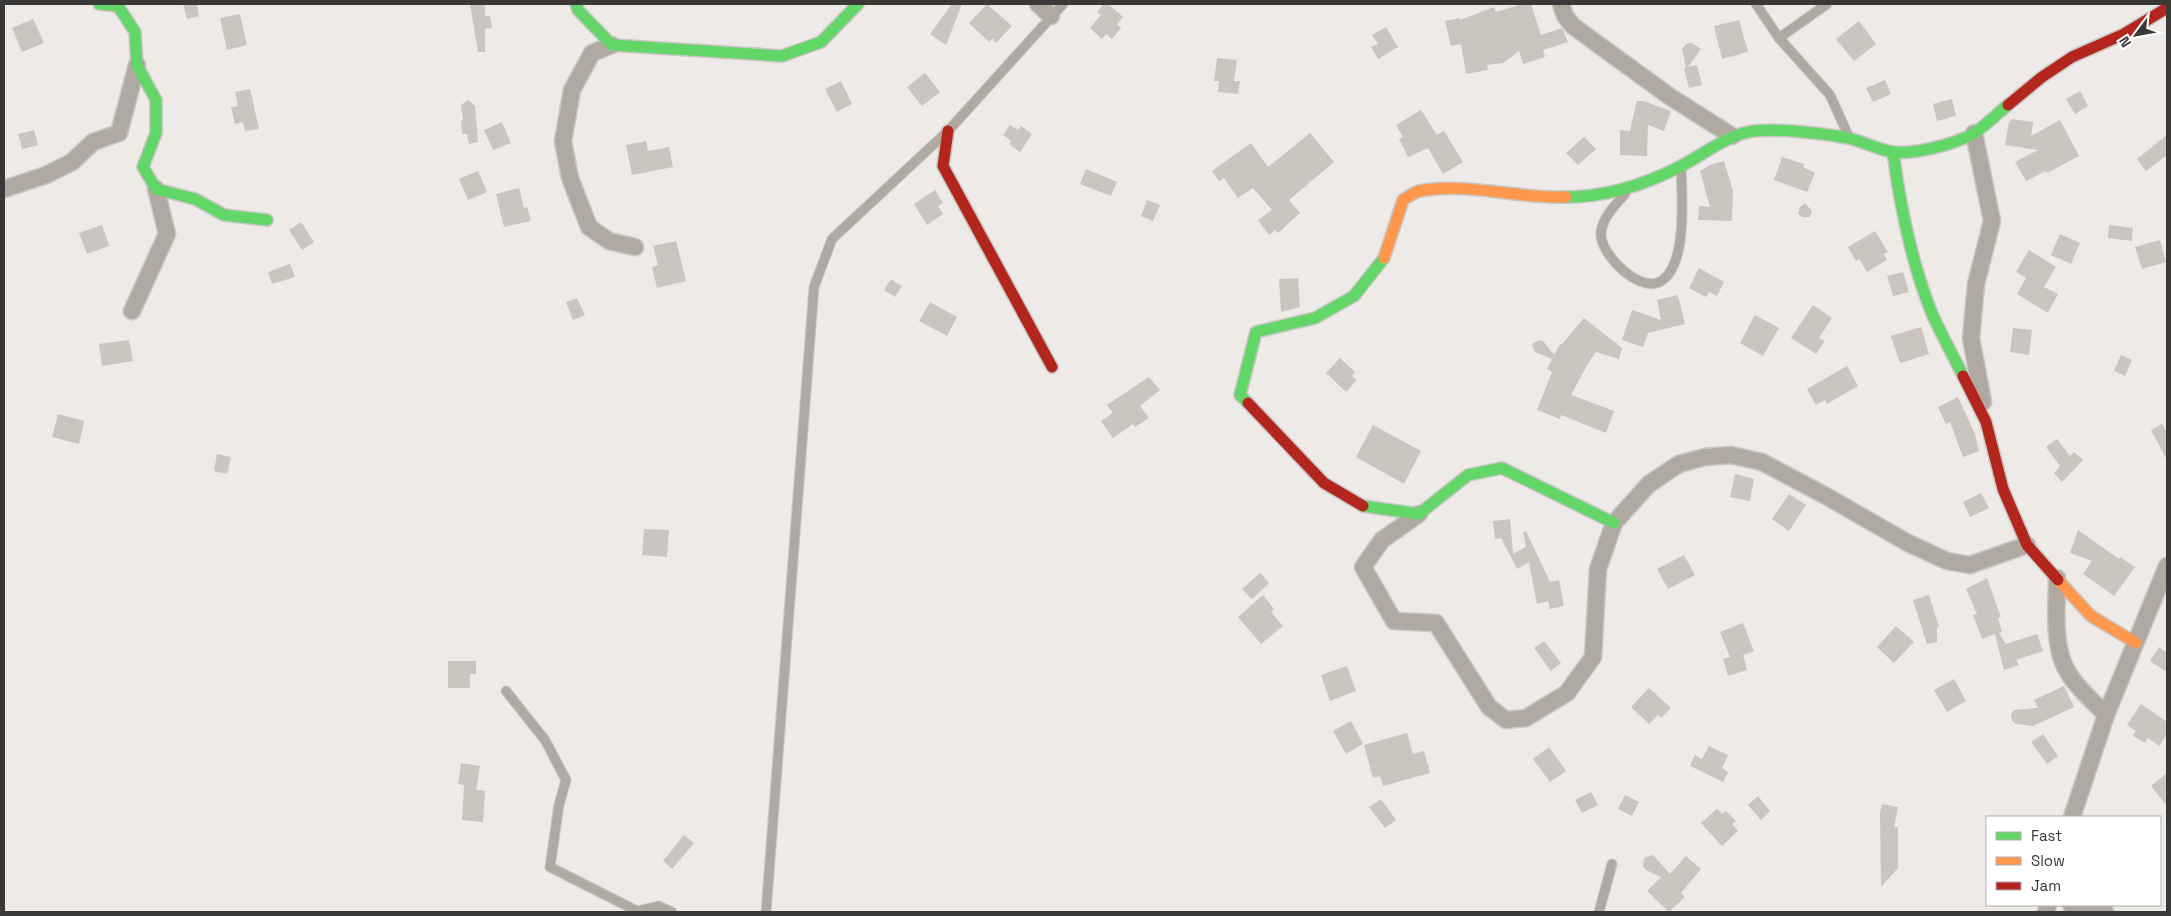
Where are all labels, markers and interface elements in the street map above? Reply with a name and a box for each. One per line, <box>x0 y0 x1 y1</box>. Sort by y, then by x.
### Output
north arrow <box>2111 10 2161 60</box>
text: N <box>2115 33 2135 51</box>
legend <box>1986 816 2161 906</box>
text: Fast <box>2031 826 2062 845</box>
text: Slow <box>2031 851 2065 870</box>
text: Jam <box>2031 876 2061 895</box>

